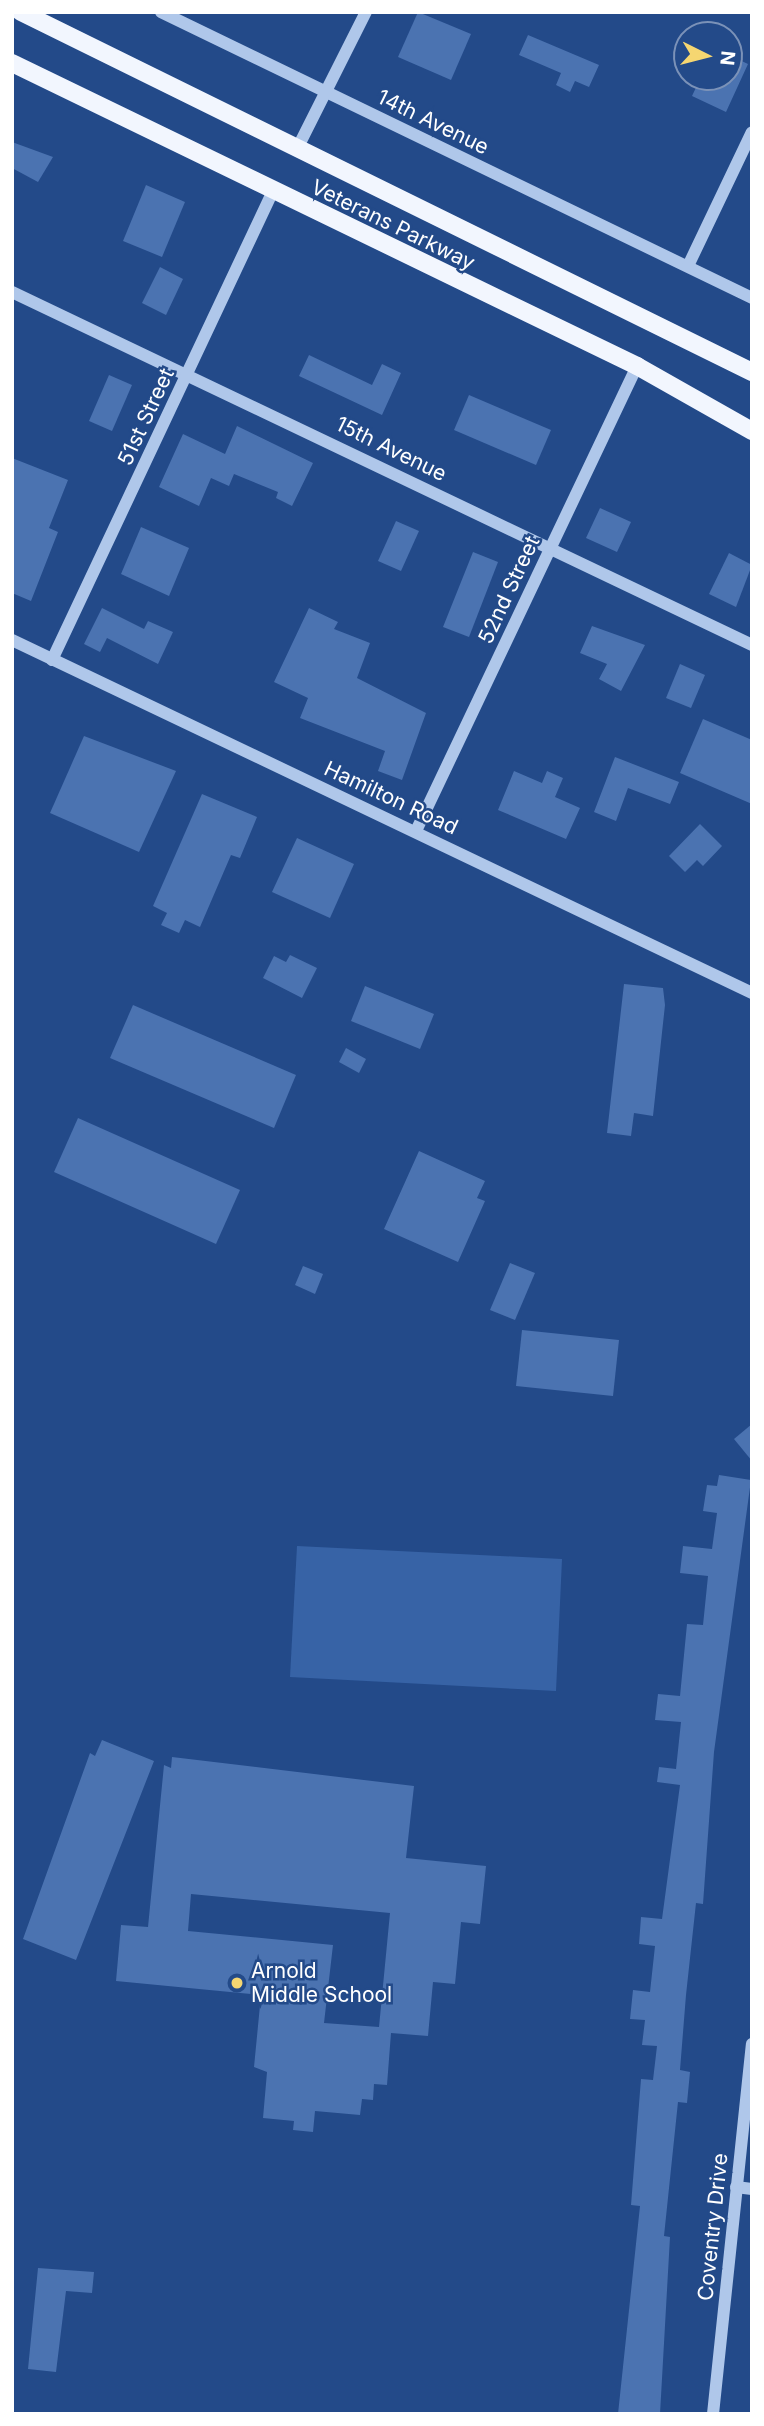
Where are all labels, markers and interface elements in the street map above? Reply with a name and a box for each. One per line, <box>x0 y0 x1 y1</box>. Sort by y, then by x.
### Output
north arrow <box>673 21 743 91</box>
text: N <box>715 50 740 66</box>
street label: 14th Avenue <box>373 84 493 160</box>
street label: Veterans Parkway <box>307 174 479 276</box>
street label: 51st Street <box>113 364 179 470</box>
street label: 15th Avenue <box>331 411 451 487</box>
street label: 52nd Street <box>473 532 545 648</box>
street label: Hamilton Road <box>320 756 462 840</box>
place label: Arnold Middle School <box>251 1958 392 2008</box>
marker: Arnold Middle School <box>229 1975 245 1991</box>
street label: Coventry Drive <box>693 2152 733 2302</box>

